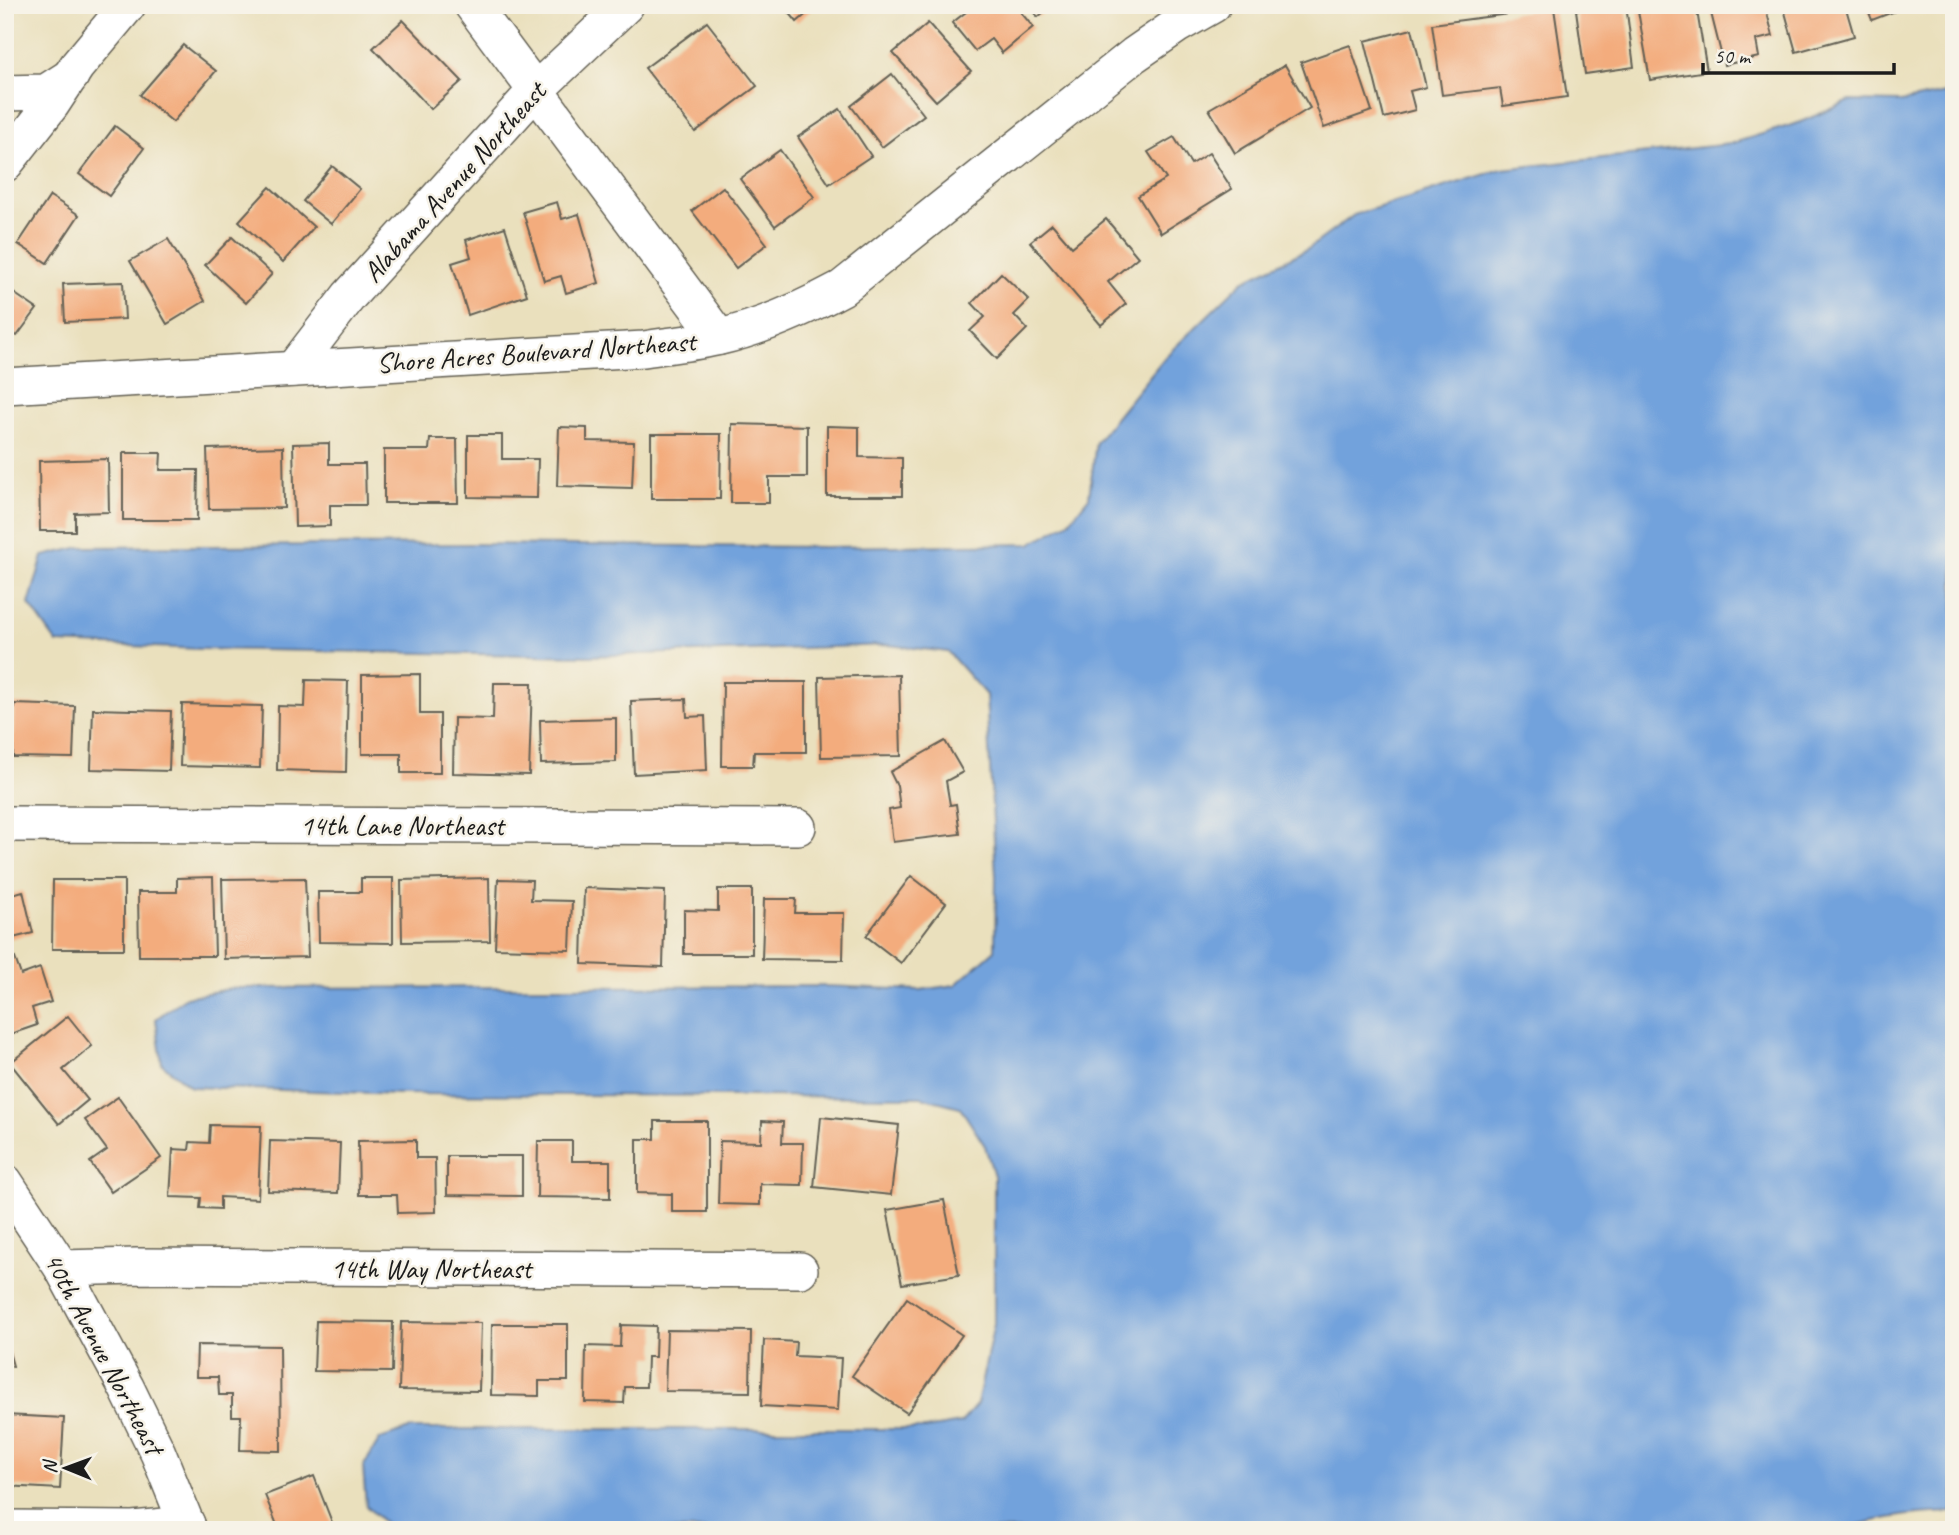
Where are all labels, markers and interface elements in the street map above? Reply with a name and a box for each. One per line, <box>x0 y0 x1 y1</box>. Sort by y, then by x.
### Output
scale bar <box>1703 32 1894 76</box>
text: 50 m <box>1714 43 1752 69</box>
street label: Alabama Avenue Northeast <box>355 73 555 289</box>
street label: Shore Acres Boulevard Northeast <box>375 323 699 381</box>
street label: 14th Lane Northeast <box>300 808 506 843</box>
street label: 40th Avenue Northeast <box>36 1246 174 1463</box>
street label: 14th Way Northeast <box>331 1251 534 1286</box>
north arrow <box>32 1434 102 1504</box>
text: N <box>38 1458 62 1474</box>

